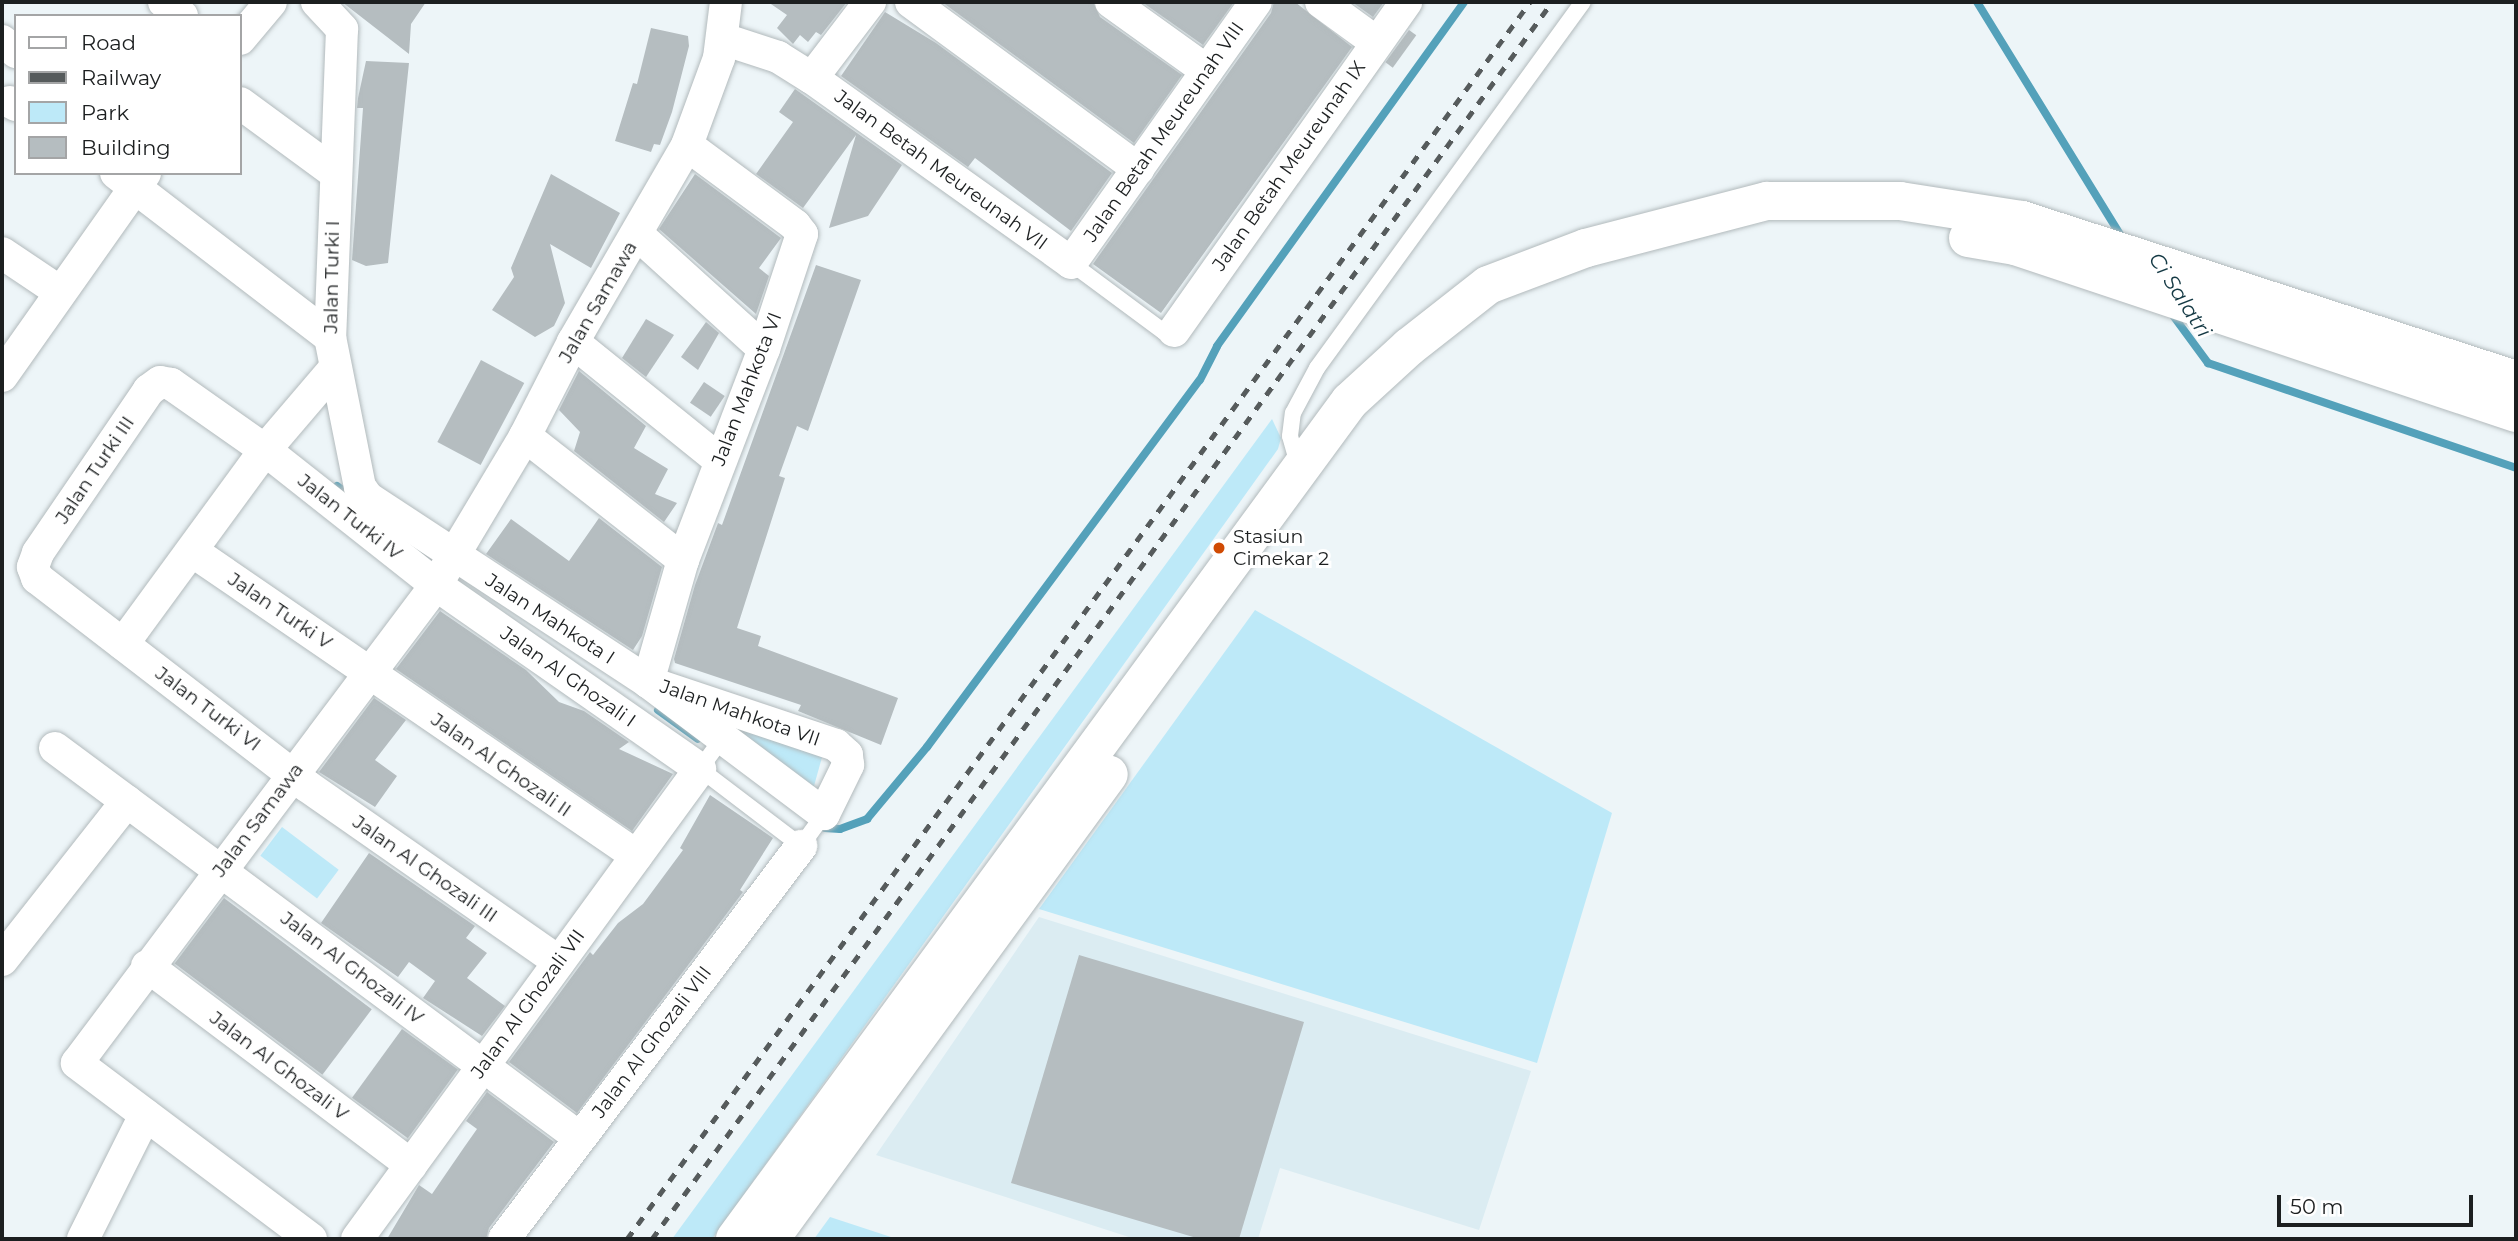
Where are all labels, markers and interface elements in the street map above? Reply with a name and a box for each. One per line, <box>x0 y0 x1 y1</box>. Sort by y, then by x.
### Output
legend <box>14 14 242 175</box>
street label: Jalan Betah Meureunah VIII <box>1079 18 1249 246</box>
text: Road <box>81 30 136 55</box>
street label: Jalan Betah Meureunah IX <box>1208 57 1370 275</box>
text: Railway <box>81 65 161 90</box>
street label: Jalan Betah Meureunah VII <box>830 85 1052 255</box>
text: Park <box>81 100 129 125</box>
text: Building <box>81 135 171 160</box>
street label: Jalan Turki I <box>320 220 344 334</box>
street label: Jalan Samawa <box>554 237 642 367</box>
water label: Ci Salatri <box>2143 248 2217 342</box>
street label: Jalan Mahkota VI <box>707 309 787 469</box>
street label: Jalan Turki III <box>51 412 139 528</box>
street label: Jalan Turki IV <box>293 469 407 565</box>
place label: Stasiun Cimekar 2 <box>1233 526 1329 570</box>
marker: Stasiun Cimekar 2 <box>1211 540 1227 556</box>
street label: Jalan Turki V <box>224 568 336 654</box>
street label: Jalan Mahkota I <box>481 569 619 669</box>
street label: Jalan Al Ghozali I <box>496 622 640 732</box>
street label: Jalan Turki VI <box>151 662 265 756</box>
street label: Jalan Mahkota VII <box>657 675 823 751</box>
street label: Jalan Al Ghozali II <box>427 708 575 822</box>
street label: Jalan Samawa <box>208 759 308 881</box>
street label: Jalan Al Ghozali III <box>348 811 502 927</box>
street label: Jalan Al Ghozali IV <box>276 907 428 1029</box>
street label: Jalan Al Ghozali VII <box>466 925 590 1083</box>
street label: Jalan Al Ghozali VIII <box>587 962 717 1122</box>
street label: Jalan Al Ghozali V <box>205 1007 353 1125</box>
scale bar <box>2280 1182 2476 1226</box>
text: 50 m <box>2290 1194 2344 1219</box>

